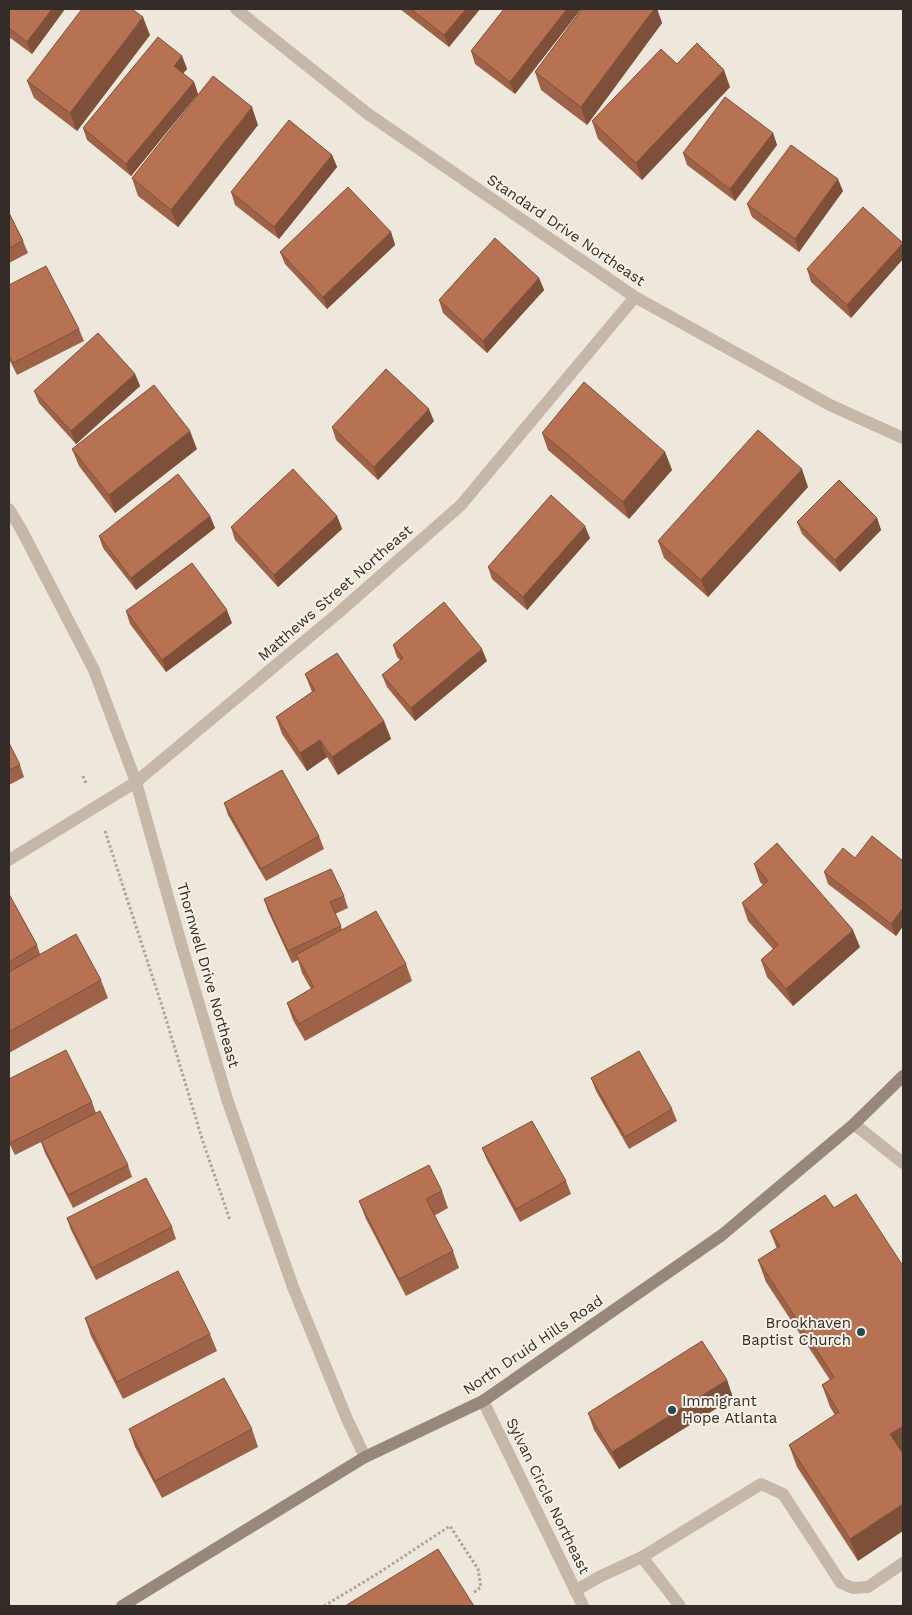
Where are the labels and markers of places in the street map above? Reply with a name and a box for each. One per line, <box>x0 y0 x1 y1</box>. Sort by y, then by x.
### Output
place label: Brookhaven Baptist Church <box>741 1314 851 1349</box>
marker: Brookhaven Baptist Church <box>855 1326 867 1338</box>
place label: Immigrant Hope Atlanta <box>682 1392 778 1427</box>
marker: Immigrant Hope Atlanta <box>666 1404 678 1416</box>

